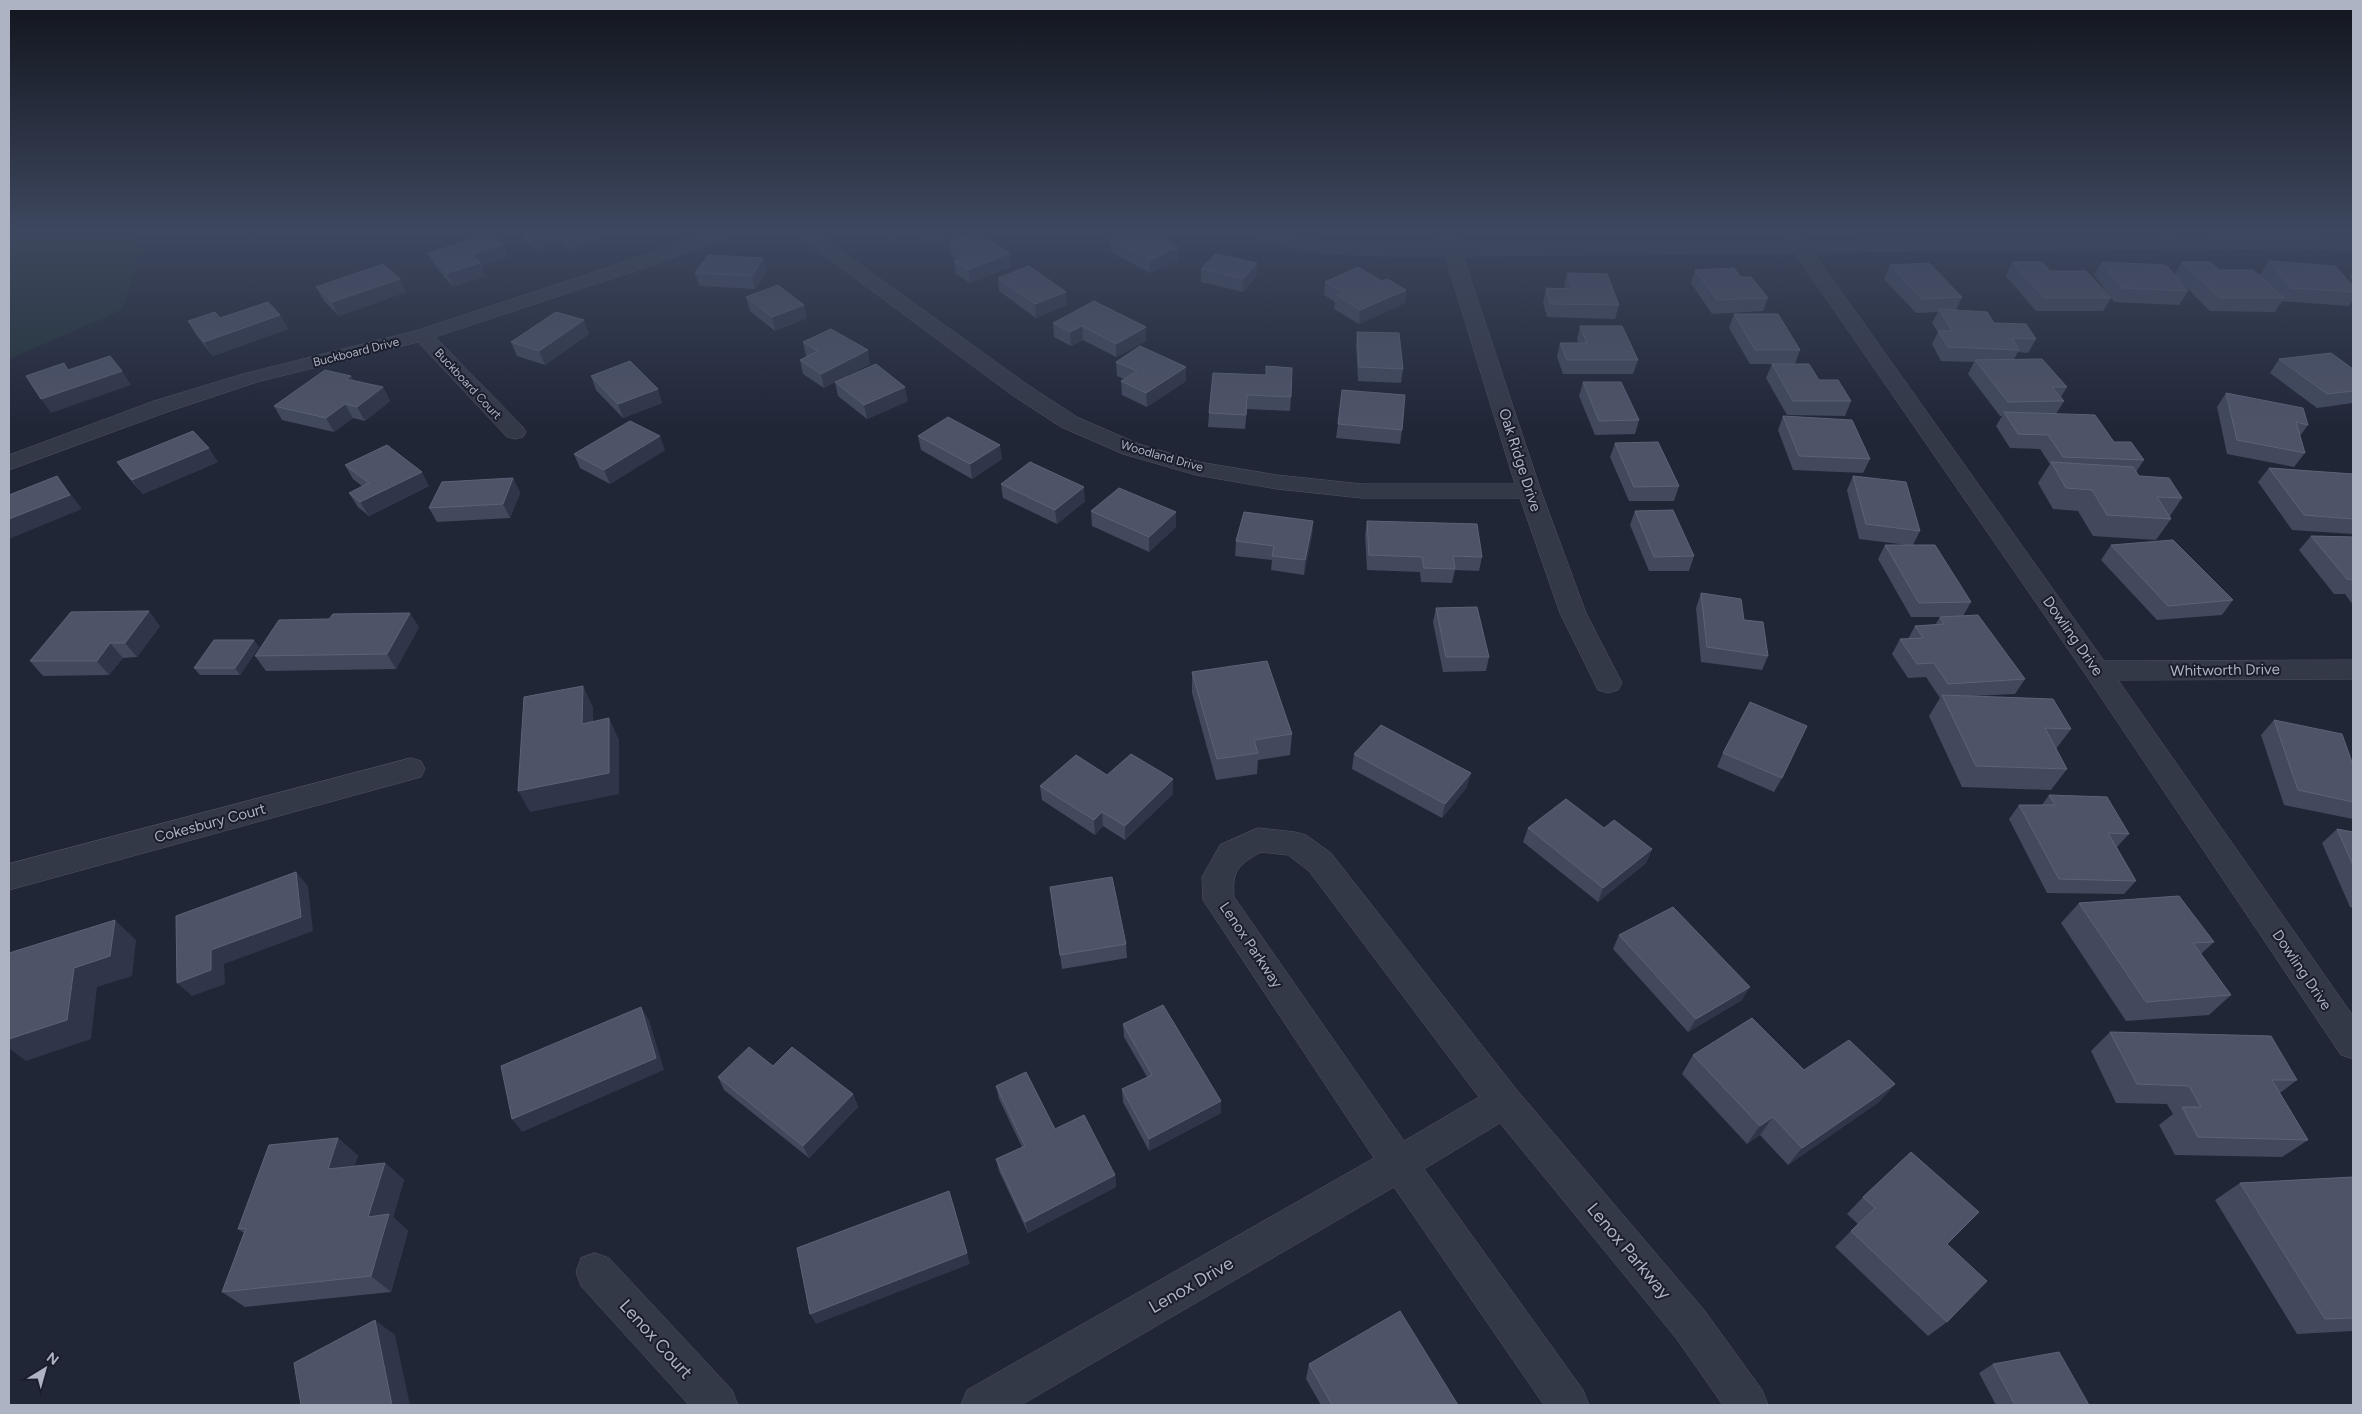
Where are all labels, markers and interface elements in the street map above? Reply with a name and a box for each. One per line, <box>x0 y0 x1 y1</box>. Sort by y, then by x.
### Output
street label: Buckboard Drive <box>311 334 401 369</box>
street label: Buckboard Court <box>432 346 505 423</box>
street label: Oak Ridge Drive <box>1495 406 1545 514</box>
street label: Woodland Drive <box>1119 438 1205 475</box>
street label: Dowling Drive <box>2039 593 2107 679</box>
street label: Whitworth Drive <box>2170 660 2280 680</box>
street label: Cokesbury Court <box>152 799 268 846</box>
street label: Lenox Parkway <box>1216 899 1286 991</box>
street label: Dowling Drive <box>2269 926 2335 1014</box>
street label: Lenox Parkway <box>1582 1198 1676 1304</box>
street label: Lenox Drive <box>1145 1252 1237 1318</box>
street label: Lenox Court <box>615 1295 697 1383</box>
north arrow <box>20 1344 70 1394</box>
text: N <box>43 1349 62 1369</box>

